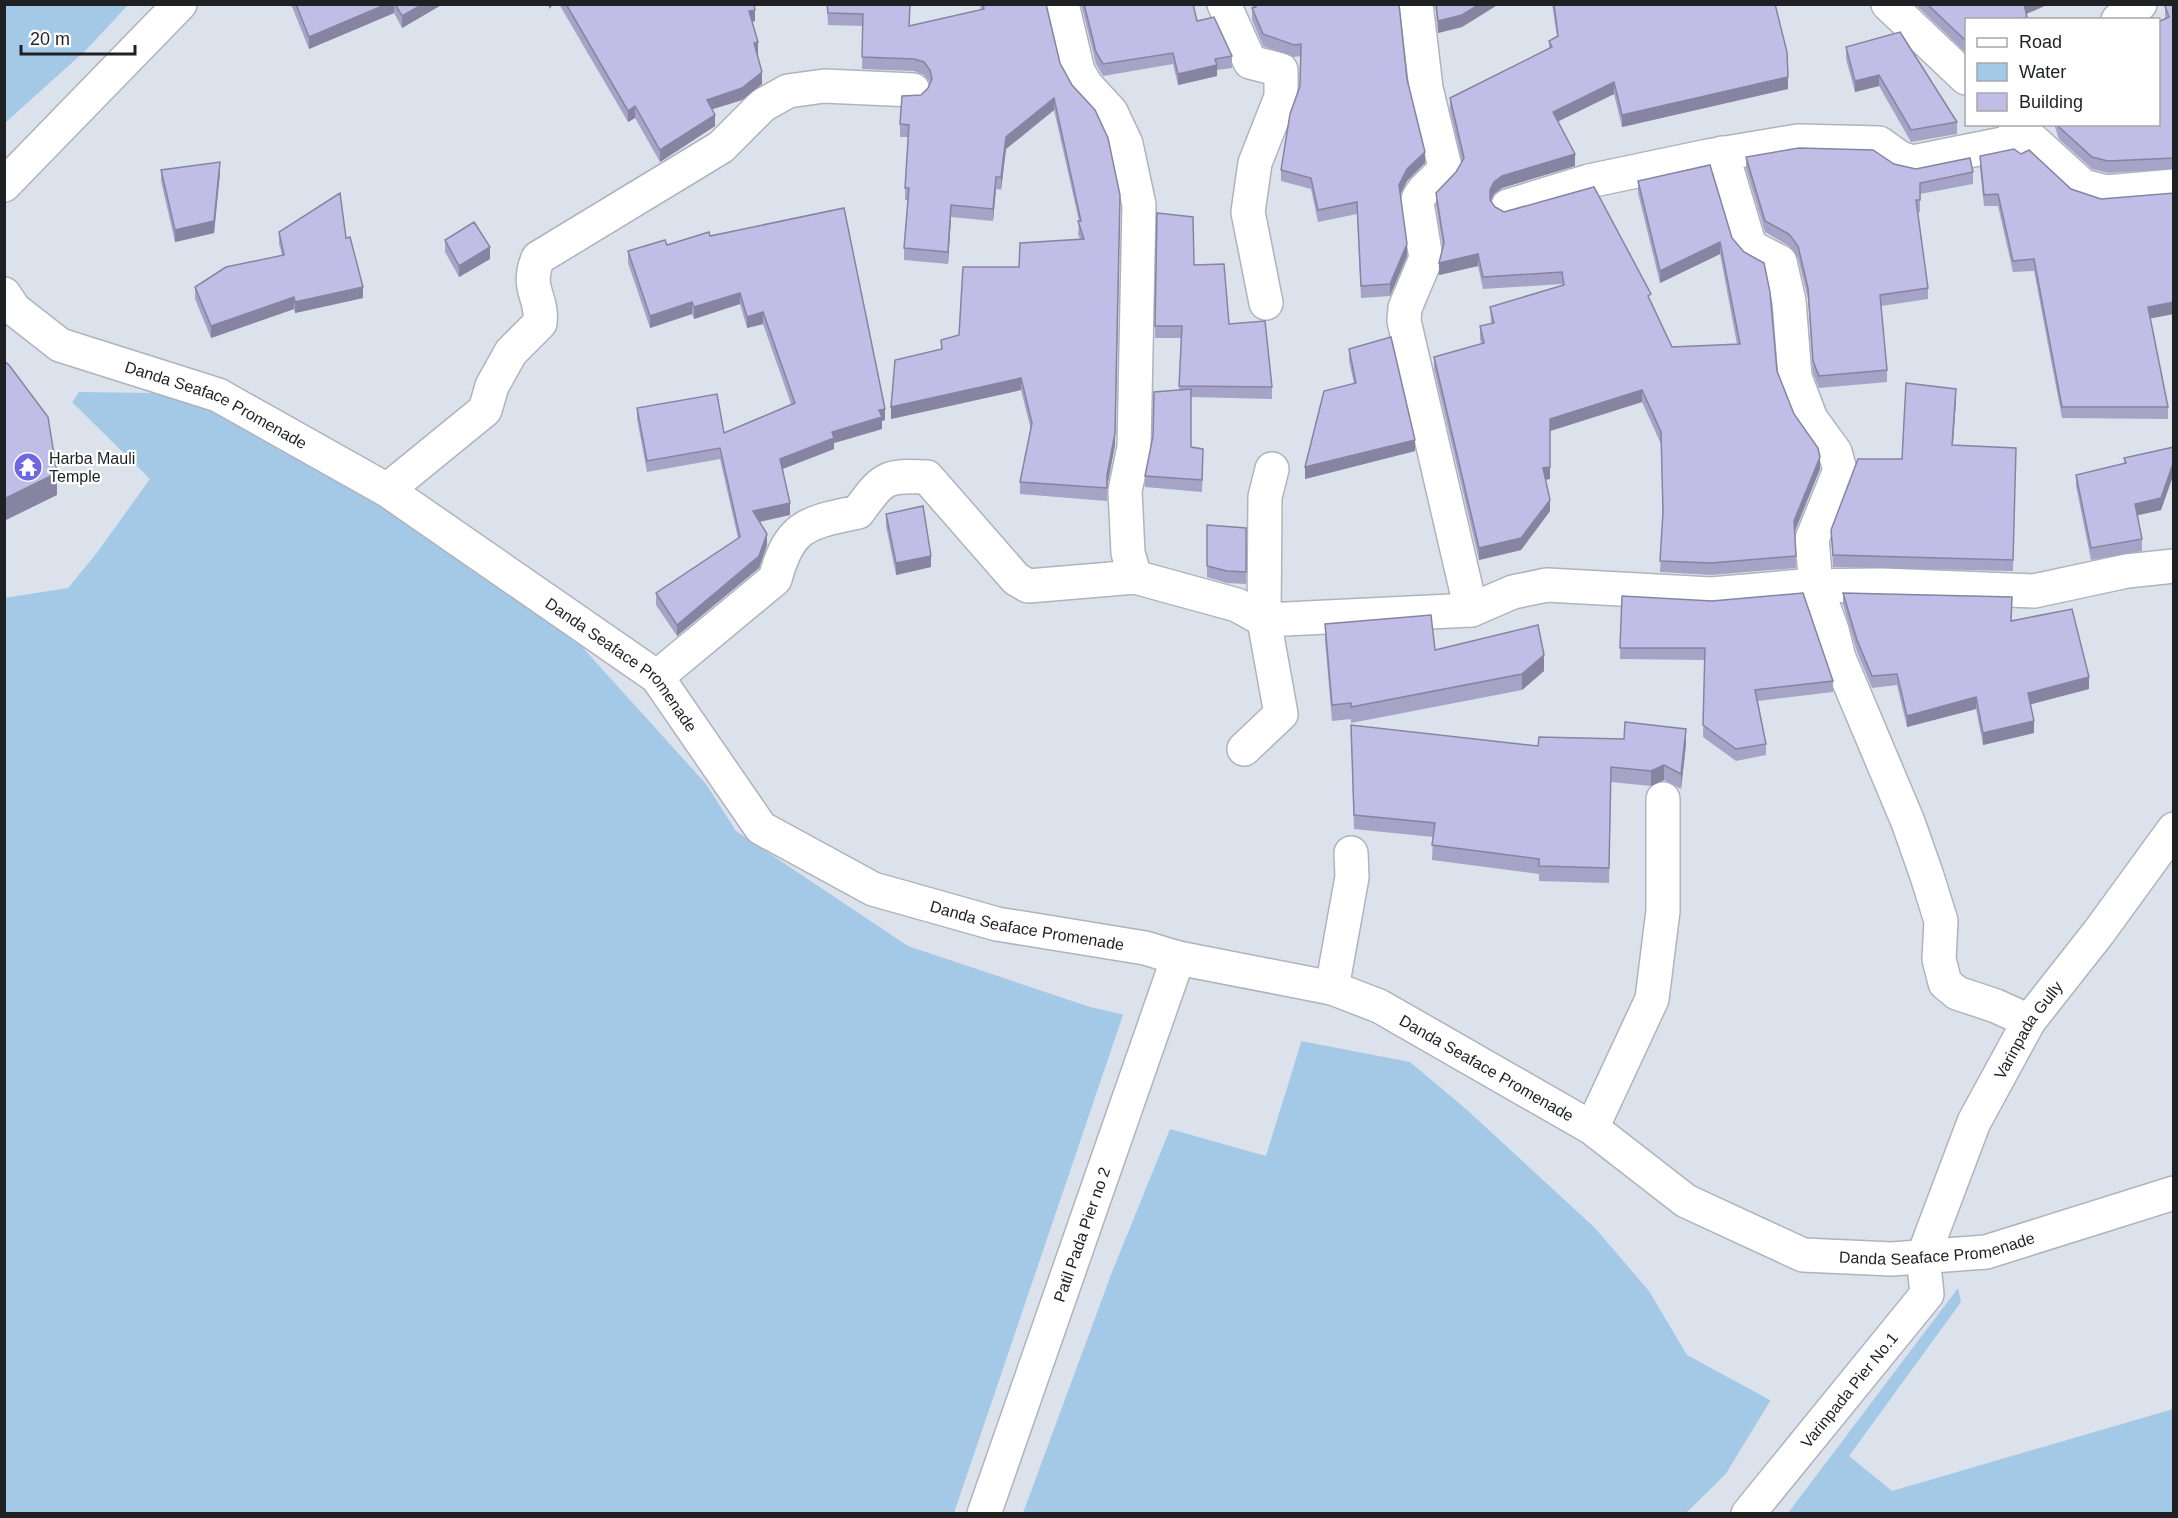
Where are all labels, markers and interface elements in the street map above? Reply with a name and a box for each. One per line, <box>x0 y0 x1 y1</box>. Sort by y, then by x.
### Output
scale bar <box>21 18 135 56</box>
legend <box>1965 18 2160 126</box>
text: 20 m <box>30 29 70 49</box>
text: Road <box>2019 32 2062 52</box>
text: Water <box>2019 62 2066 82</box>
text: Building <box>2019 92 2083 112</box>
street label: Danda Seaface Promenade <box>123 358 310 452</box>
place label: Harba Mauli Temple <box>49 450 135 485</box>
temple icon: Harba Mauli Temple <box>12 451 44 483</box>
street label: Danda Seaface Promenade <box>542 595 700 735</box>
street label: Danda Seaface Promenade <box>928 898 1125 953</box>
street label: Varinpada Gully <box>1991 978 2066 1082</box>
street label: Danda Seaface Promenade <box>1397 1012 1577 1125</box>
street label: Patil Pada Pier no 2 <box>1051 1165 1113 1304</box>
street label: Danda Seaface Promenade <box>1839 1229 2037 1268</box>
street label: Varinpada Pier No.1 <box>1798 1329 1901 1451</box>

